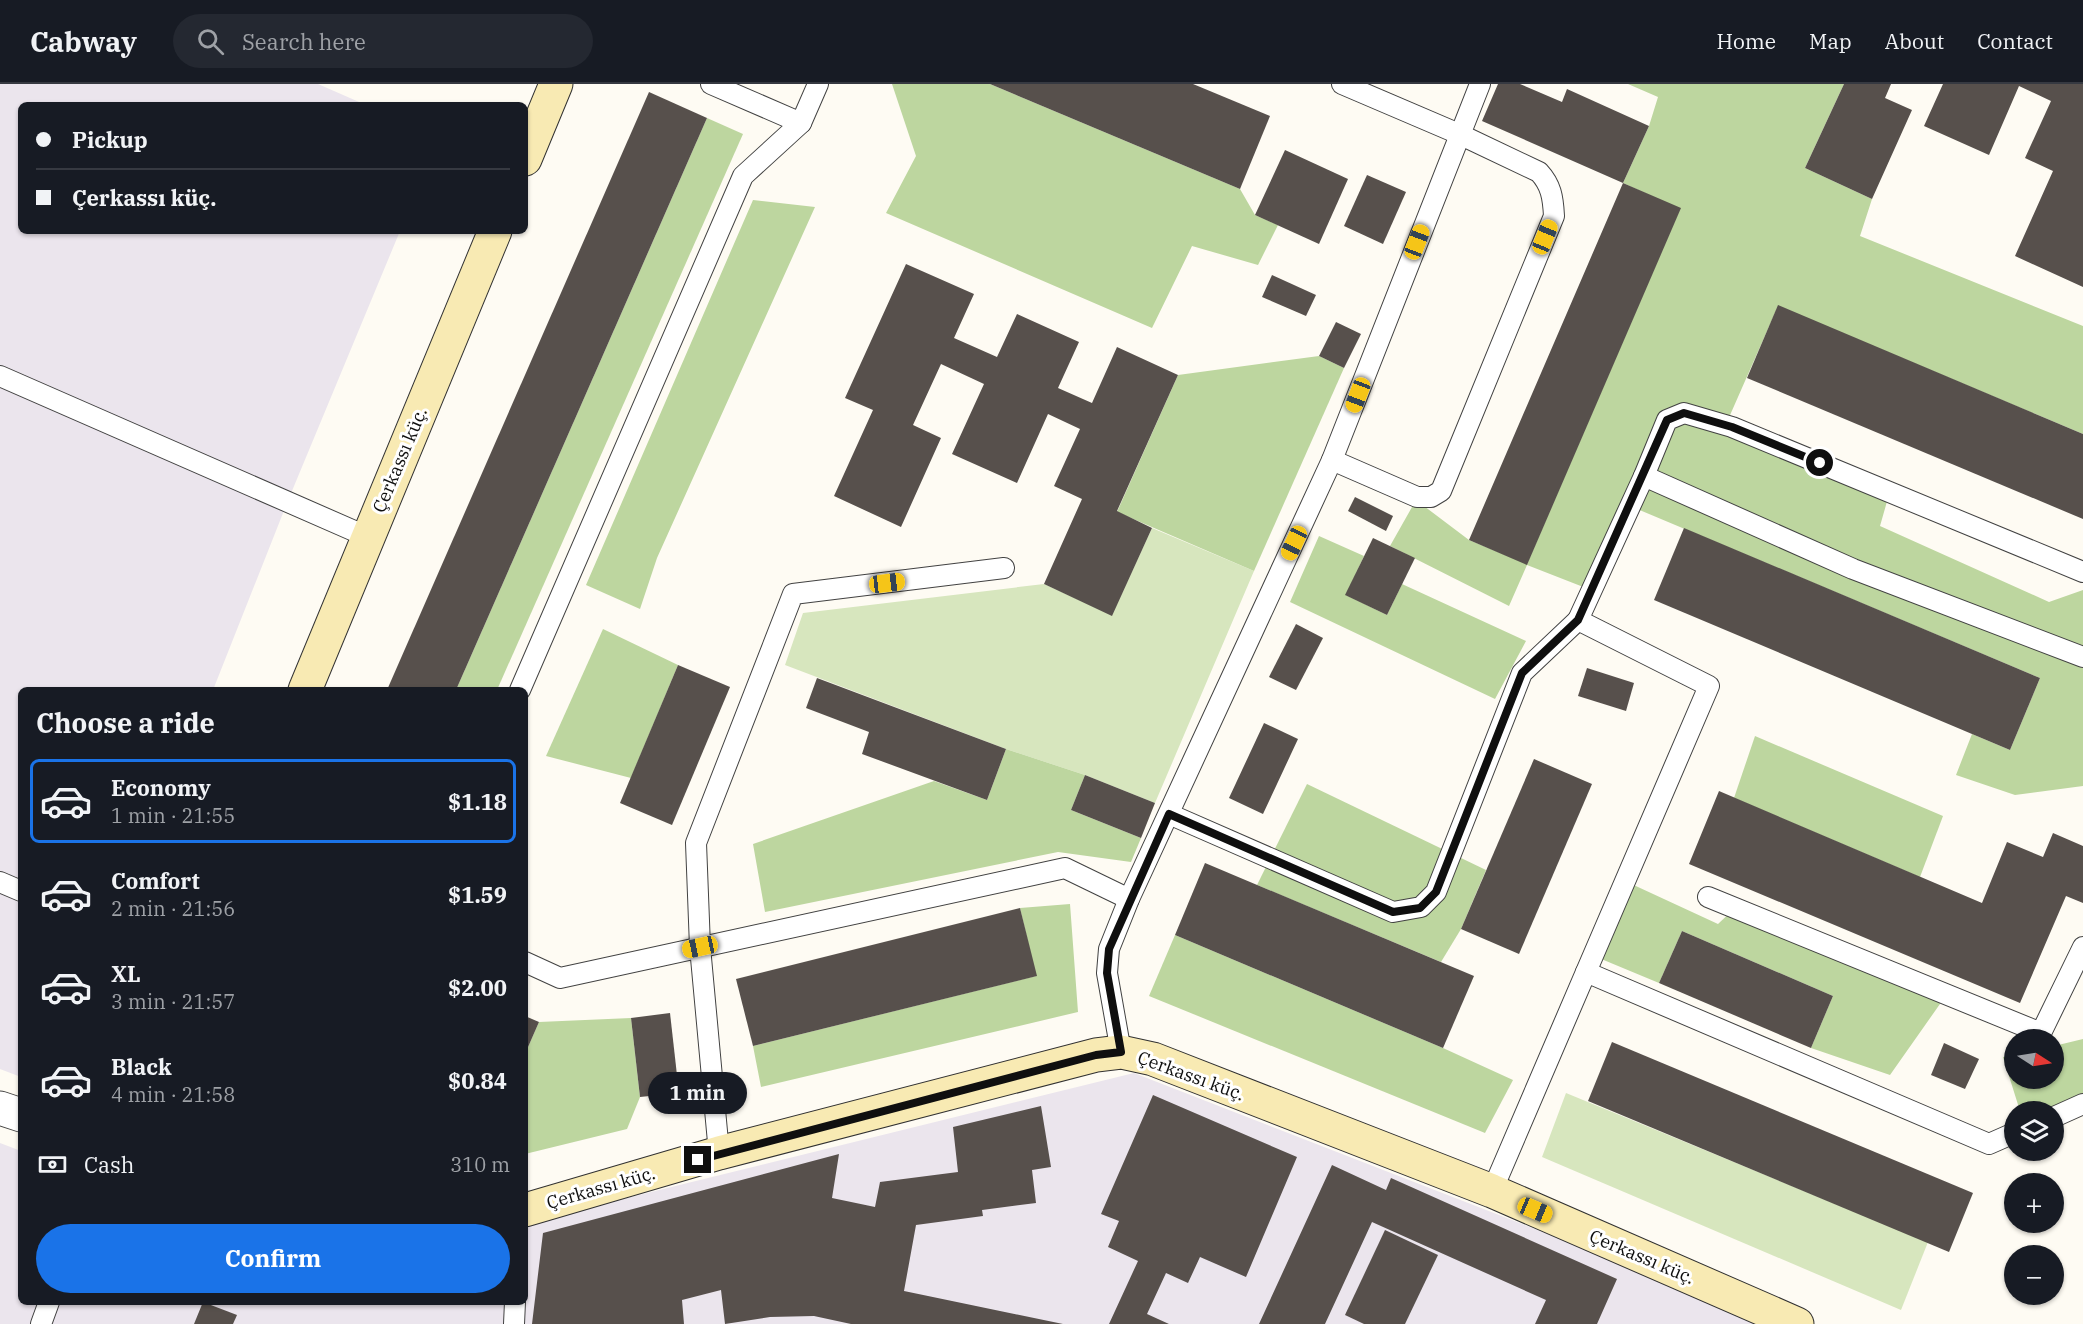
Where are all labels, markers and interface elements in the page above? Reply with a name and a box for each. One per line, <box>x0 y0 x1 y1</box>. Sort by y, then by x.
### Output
search box <box>173 14 593 68</box>
text: Cabway <box>30 23 137 60</box>
icon: search <box>194 25 227 58</box>
text: Search here <box>242 27 366 56</box>
text: Home <box>1716 27 1776 55</box>
text: Map <box>1809 27 1852 55</box>
text: About <box>1885 27 1944 55</box>
text: Contact <box>1977 27 2053 55</box>
text: Pickup <box>72 125 148 154</box>
text: Çerkassı küç. <box>72 183 216 212</box>
car <box>1530 217 1560 257</box>
car <box>1402 222 1432 262</box>
car <box>1343 375 1373 415</box>
street label: Çerkassı küç. <box>367 404 432 516</box>
route start <box>1806 449 1833 476</box>
car <box>1278 523 1310 563</box>
car <box>868 572 906 594</box>
text: Choose a ride <box>36 705 215 740</box>
text: Economy <box>111 773 211 802</box>
icon: car <box>39 774 93 828</box>
text: $1.18 <box>448 787 507 816</box>
text: 1 min · 21:55 <box>111 802 235 829</box>
text: Comfort <box>111 866 200 895</box>
icon: car <box>39 867 93 921</box>
text: $1.59 <box>448 880 507 909</box>
text: 2 min · 21:56 <box>111 895 235 922</box>
car <box>681 934 719 960</box>
text: XL <box>111 959 141 988</box>
icon: car <box>39 960 93 1014</box>
text: $2.00 <box>448 973 507 1002</box>
text: 3 min · 21:57 <box>111 988 235 1015</box>
north arrow <box>2004 1029 2064 1089</box>
map controls <box>2004 1029 2064 1305</box>
street label: Çerkassı küç. <box>1135 1046 1248 1105</box>
text: Black <box>111 1052 172 1081</box>
icon: car <box>39 1053 93 1107</box>
text: $0.84 <box>448 1066 507 1095</box>
callout: 1 min <box>648 1073 748 1115</box>
text: 1 min <box>670 1079 726 1106</box>
text: 4 min · 21:58 <box>111 1081 235 1108</box>
button: layers <box>2004 1101 2064 1161</box>
route end <box>684 1146 711 1173</box>
icon: cash <box>36 1148 69 1181</box>
text: Cash <box>84 1150 135 1179</box>
text: 310 m <box>450 1151 510 1178</box>
street label: Çerkassı küç. <box>544 1161 658 1214</box>
button: + <box>2004 1173 2064 1233</box>
car <box>1515 1195 1555 1225</box>
button: Confirm <box>36 1224 510 1293</box>
street label: Çerkassı küç. <box>1586 1224 1698 1289</box>
button: − <box>2004 1245 2064 1305</box>

